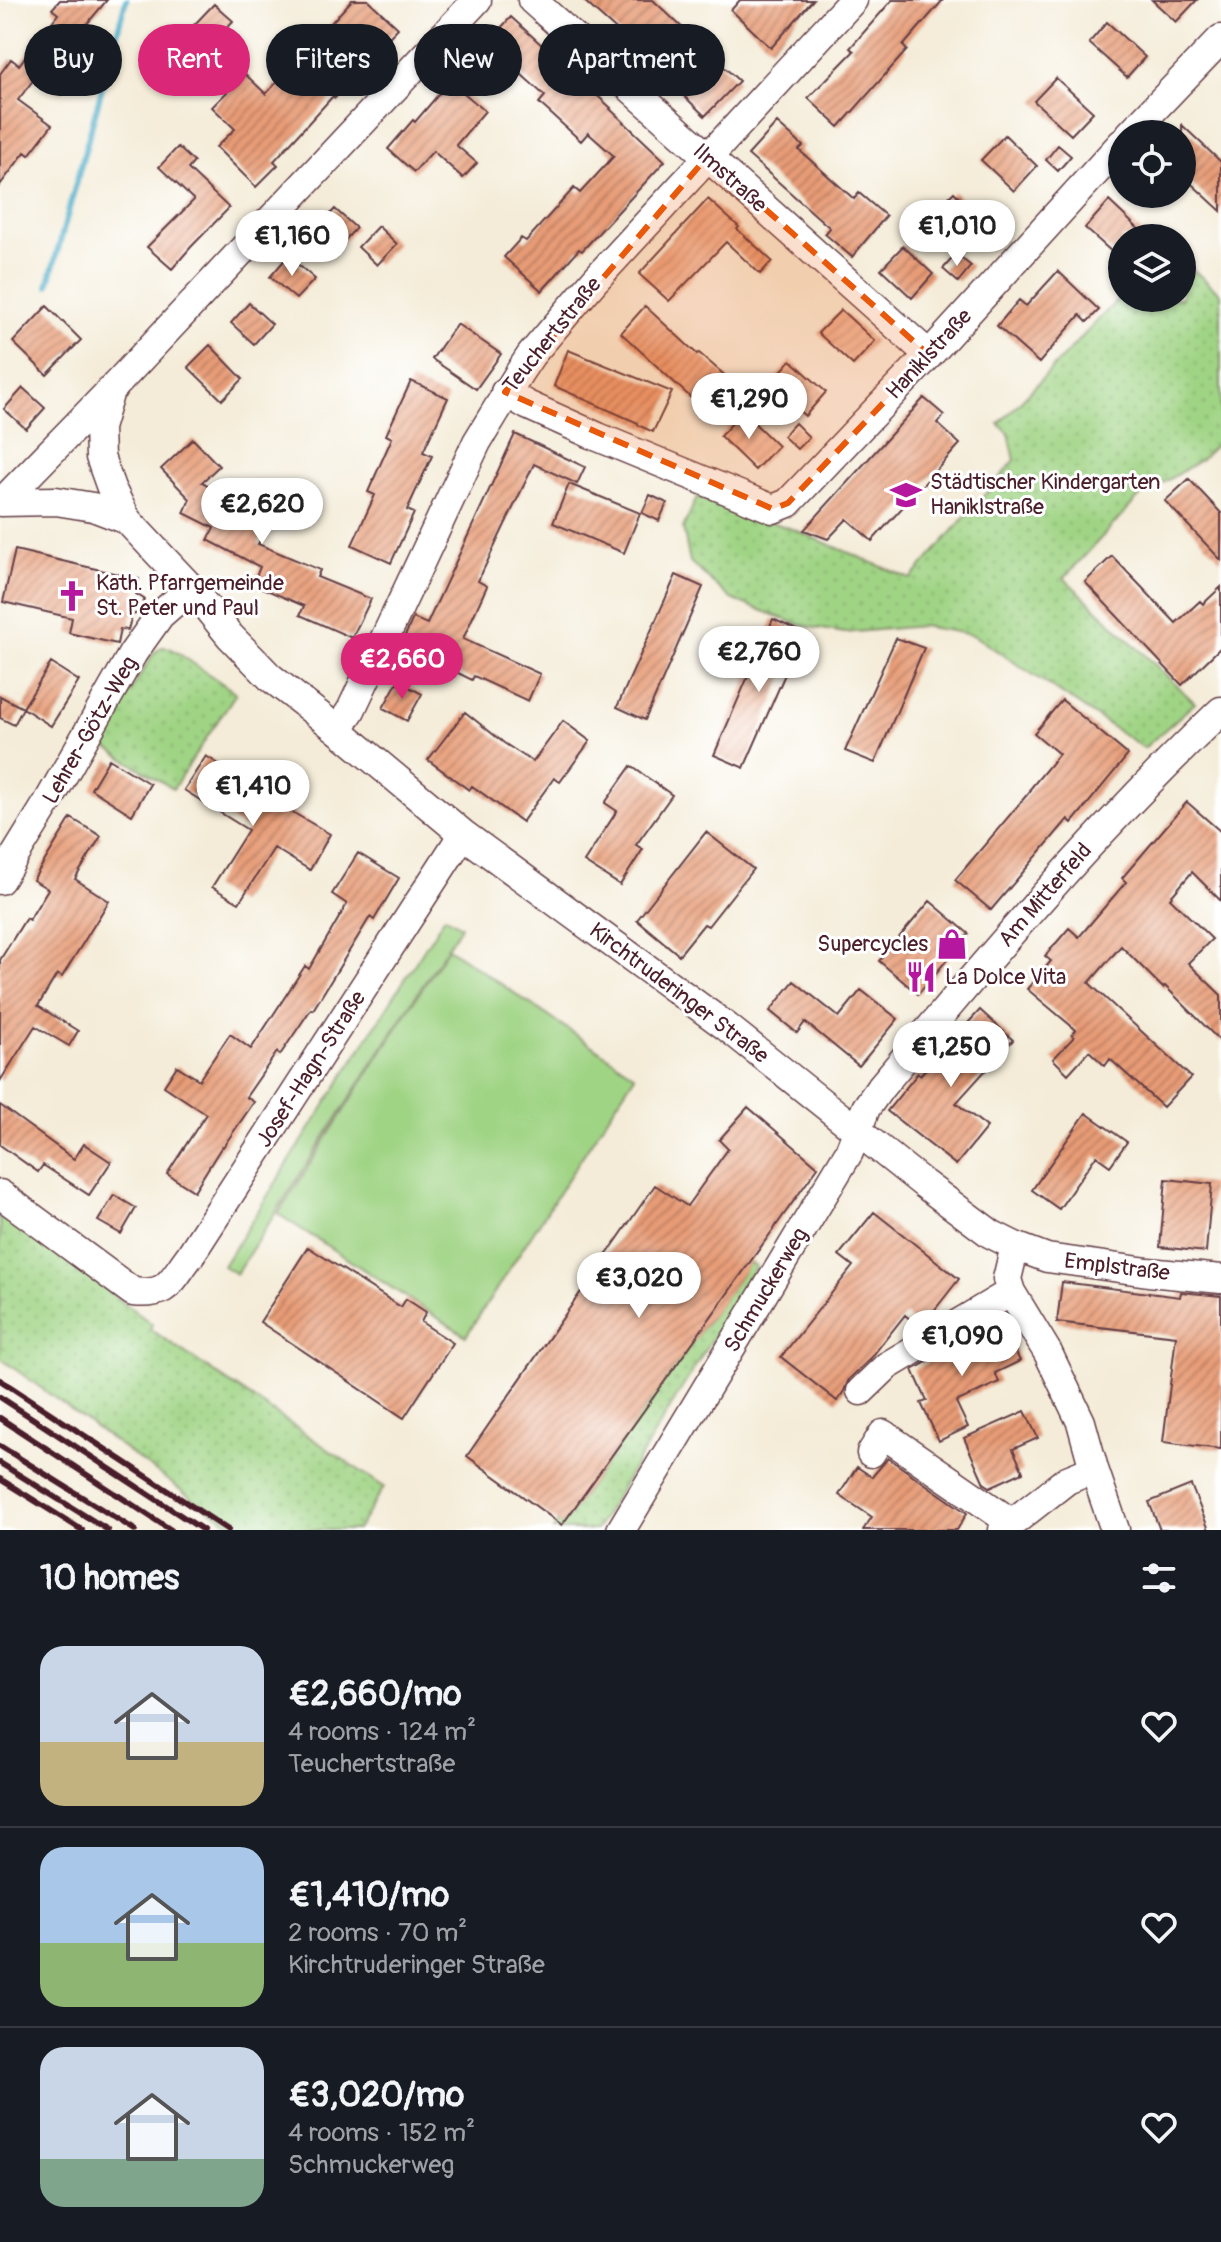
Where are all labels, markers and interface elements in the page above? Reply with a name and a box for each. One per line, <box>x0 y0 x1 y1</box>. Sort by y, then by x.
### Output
chip: Buy <box>24 24 122 96</box>
chip: Rent <box>138 24 250 96</box>
chip: Filters <box>266 24 398 96</box>
chip: New <box>414 24 522 96</box>
chip: Apartment <box>538 24 725 96</box>
map controls <box>1108 120 1196 312</box>
button: locate <box>1108 120 1196 208</box>
street label: Ilmstraße <box>687 137 773 219</box>
pin: €1,010 <box>892 200 1022 268</box>
pin: €1,160 <box>227 210 357 278</box>
text: €1,010 <box>917 210 997 242</box>
text: €1,160 <box>254 220 331 252</box>
button: layers <box>1108 224 1196 312</box>
street label: Teuchertstraße <box>497 271 607 399</box>
street label: Haniklstraße <box>880 303 978 405</box>
pin: €1,290 <box>684 373 814 441</box>
text: €1,290 <box>709 383 789 415</box>
place label: Städtischer Kindergarten Haniklstraße <box>930 468 1161 521</box>
pin: €2,620 <box>197 478 327 546</box>
school or university icon: Städtischer Kindergarten Haniklstraße <box>889 478 923 512</box>
text: €2,620 <box>219 488 305 520</box>
place label: Kath. Pfarrgemeinde St. Peter und Paul <box>96 569 284 622</box>
church icon: Kath. Pfarrgemeinde St. Peter und Paul <box>55 579 89 613</box>
pin: €2,760 <box>694 626 824 694</box>
pin: €2,660 <box>337 633 467 701</box>
text: €2,760 <box>717 636 801 668</box>
text: €2,660 <box>359 643 445 675</box>
street label: Lehrer-Götz-Weg <box>36 651 144 809</box>
pin: €1,410 <box>188 760 318 828</box>
text: €1,410 <box>215 770 291 802</box>
street label: Am Mitterfeld <box>992 837 1098 953</box>
street label: Kirchtruderinger Straße <box>584 916 774 1070</box>
shop icon: Supercycles <box>935 927 969 961</box>
place label: Supercycles <box>817 930 928 958</box>
restaurant icon: La Dolce Vita <box>904 960 938 994</box>
place label: La Dolce Vita <box>945 963 1066 991</box>
street label: Josef-Hagn-Straße <box>250 985 372 1153</box>
pin: €1,250 <box>886 1021 1016 1089</box>
text: €1,250 <box>911 1031 991 1063</box>
street label: Schmuckerweg <box>718 1222 814 1358</box>
street label: Emplstraße <box>1063 1247 1172 1287</box>
pin: €3,020 <box>574 1252 704 1320</box>
text: €3,020 <box>595 1262 683 1294</box>
pin: €1,090 <box>897 1310 1027 1378</box>
text: €1,090 <box>921 1320 1003 1352</box>
icon: filters <box>1137 1556 1181 1600</box>
text: 10 homes <box>40 1557 179 1600</box>
text: €2,660/mo <box>288 1673 462 1716</box>
icon: home <box>104 1678 200 1774</box>
icon: heart <box>1137 1704 1181 1748</box>
text: 4 rooms · 124 m² <box>288 1716 476 1748</box>
text: Teuchertstraße <box>288 1748 455 1780</box>
text: €1,410/mo <box>288 1874 449 1917</box>
icon: home <box>104 1879 200 1975</box>
icon: heart <box>1137 1905 1181 1949</box>
text: 2 rooms · 70 m² <box>288 1917 467 1949</box>
text: Kirchtruderinger Straße <box>288 1949 545 1981</box>
text: €3,020/mo <box>288 2074 464 2117</box>
icon: home <box>104 2079 200 2175</box>
icon: heart <box>1137 2105 1181 2149</box>
text: 4 rooms · 152 m² <box>288 2117 475 2149</box>
text: Schmuckerweg <box>288 2149 454 2181</box>

